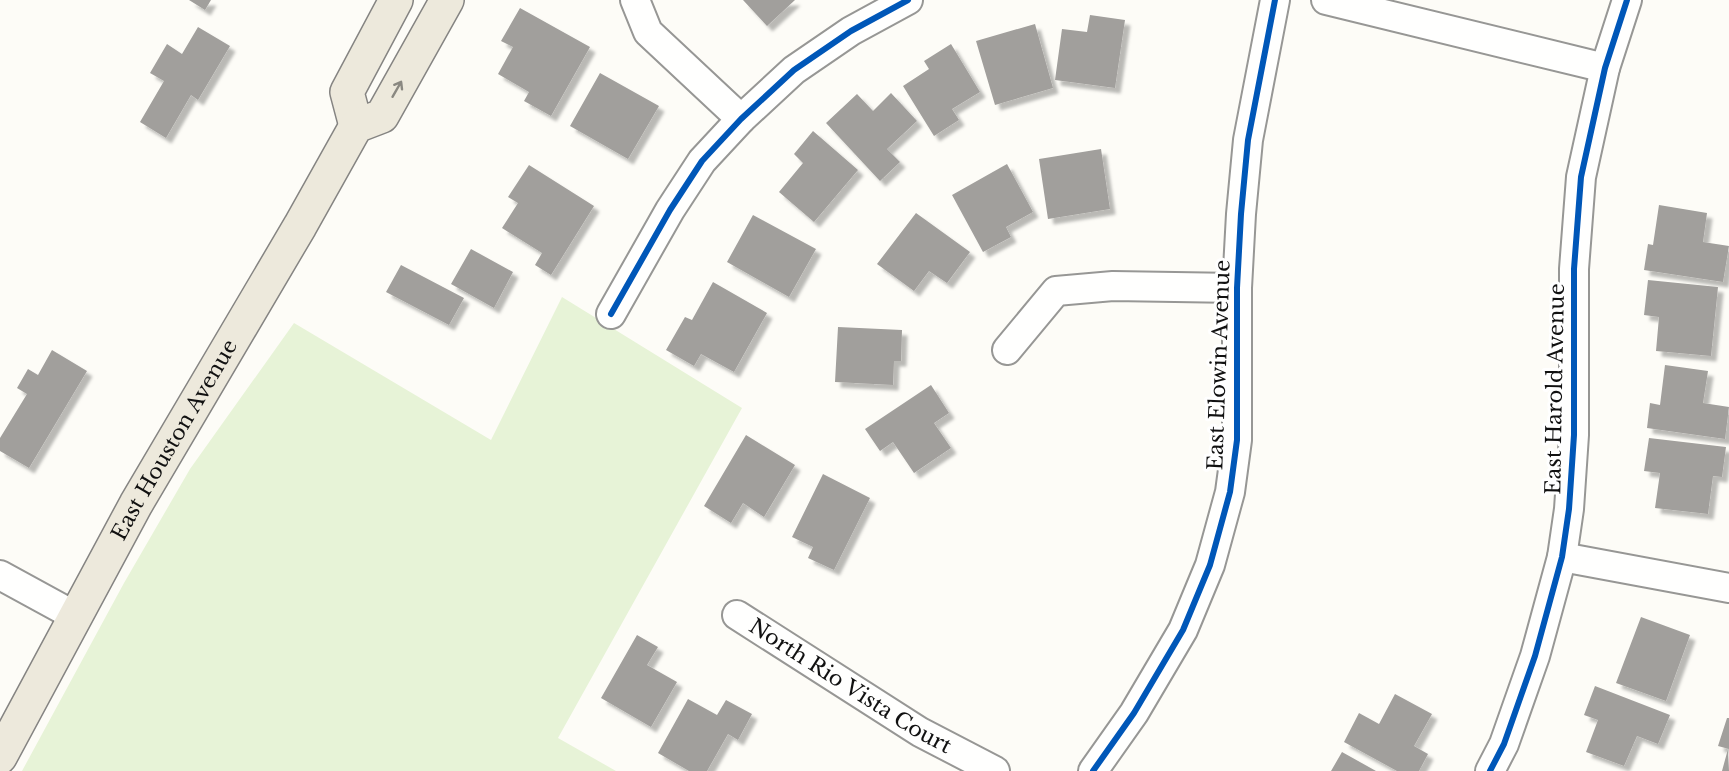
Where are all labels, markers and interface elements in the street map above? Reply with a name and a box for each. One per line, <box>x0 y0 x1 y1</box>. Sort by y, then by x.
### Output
one-way arrow <box>392 81 403 99</box>
street label: East Elowin Avenue <box>1202 259 1236 471</box>
street label: East Harold Avenue <box>1540 283 1570 495</box>
street label: East Houston Avenue <box>106 335 243 545</box>
street label: North Rio Vista Court <box>744 613 956 759</box>

